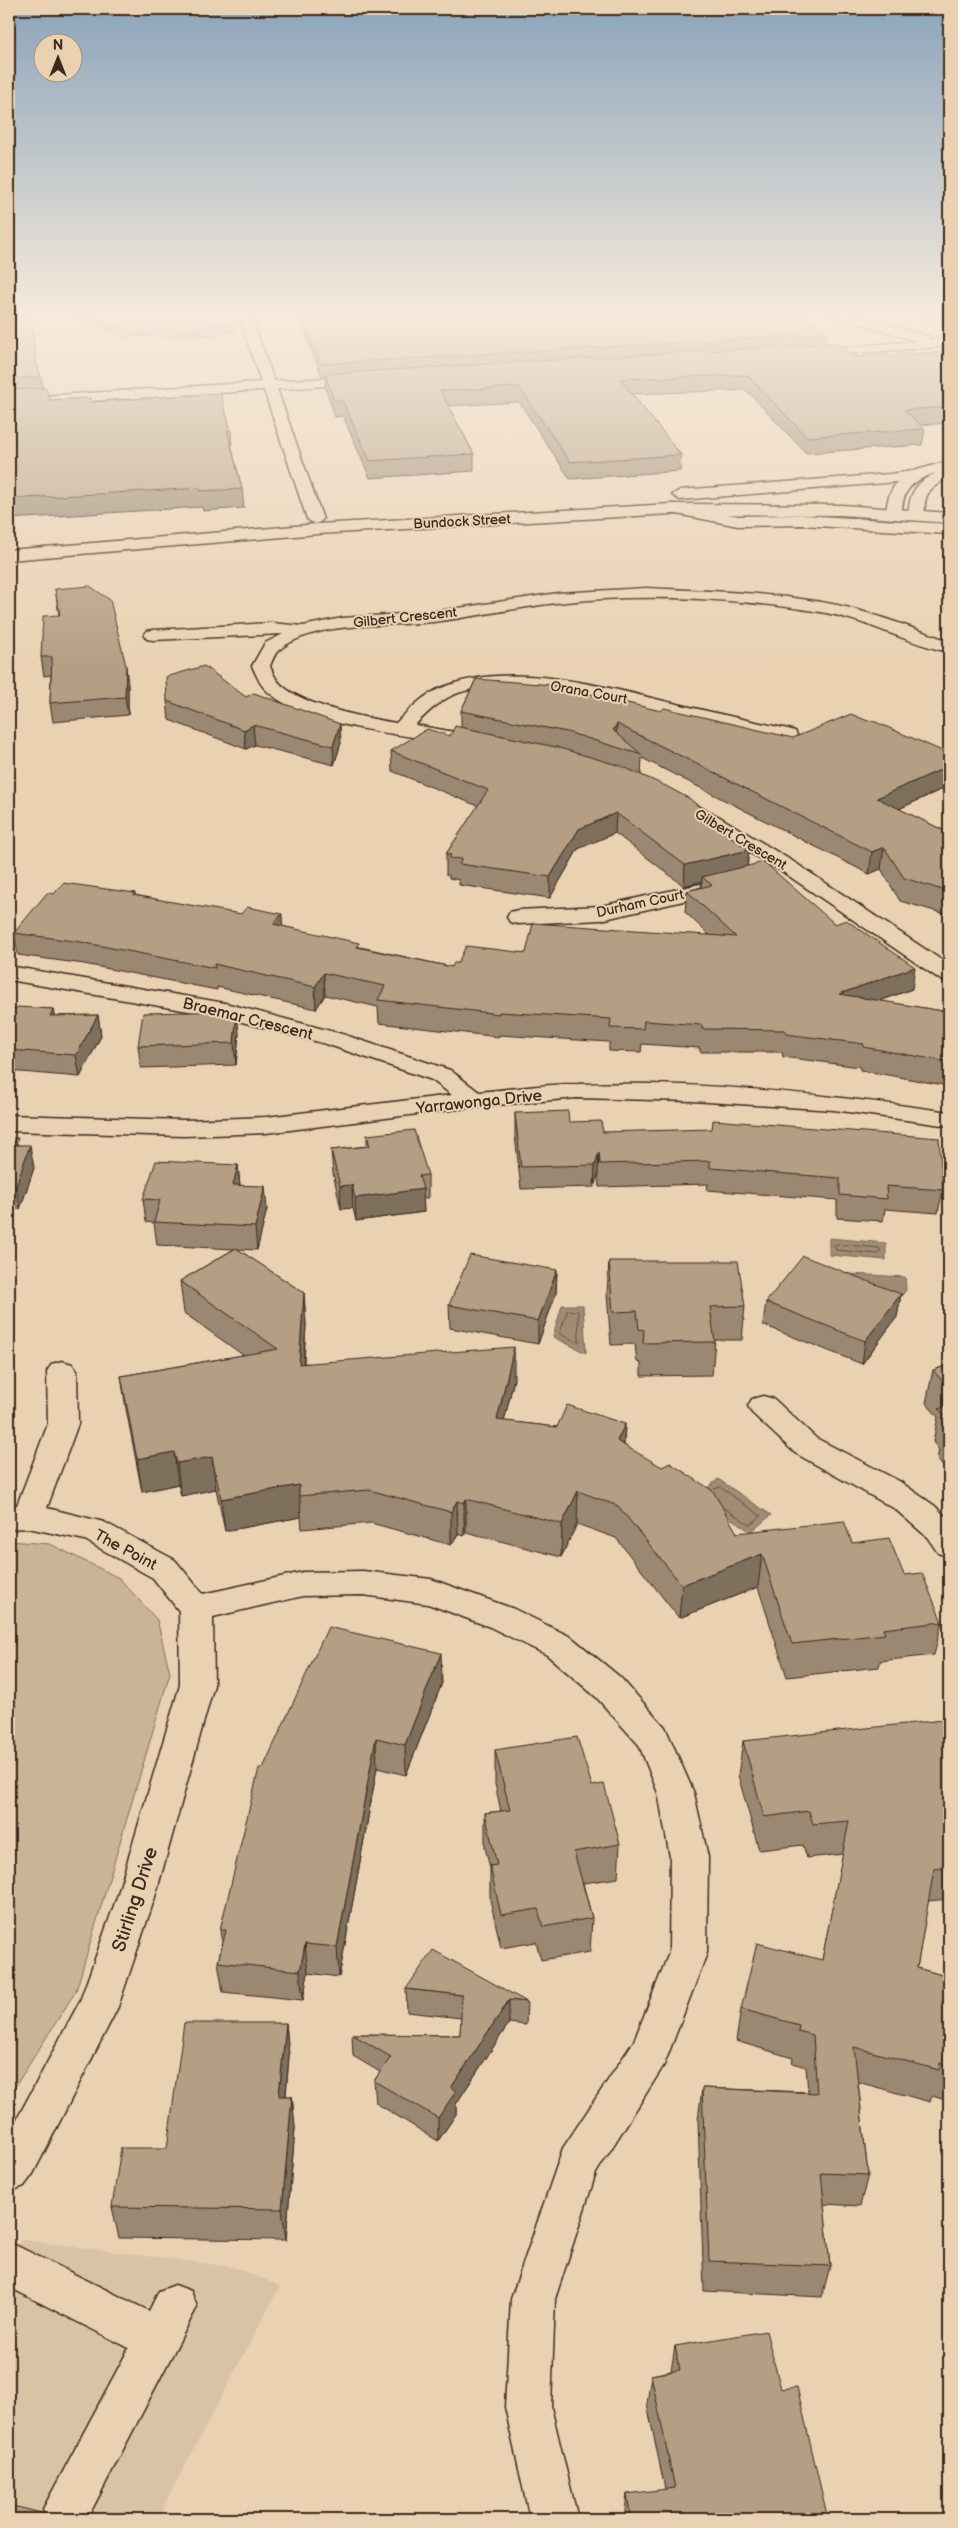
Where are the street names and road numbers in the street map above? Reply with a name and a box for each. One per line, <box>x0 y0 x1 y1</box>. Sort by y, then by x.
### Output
street label: Bundock Street <box>413 510 512 533</box>
street label: Gilbert Crescent <box>352 604 458 631</box>
street label: Orana Court <box>549 677 630 708</box>
street label: Gilbert Crescent <box>692 805 790 874</box>
street label: Durham Court <box>595 886 686 921</box>
street label: Braemar Crescent <box>181 994 315 1045</box>
street label: Yarrawonga Drive <box>414 1086 543 1119</box>
street label: The Point <box>91 1526 160 1575</box>
street label: Stirling Drive <box>108 1844 163 1955</box>

